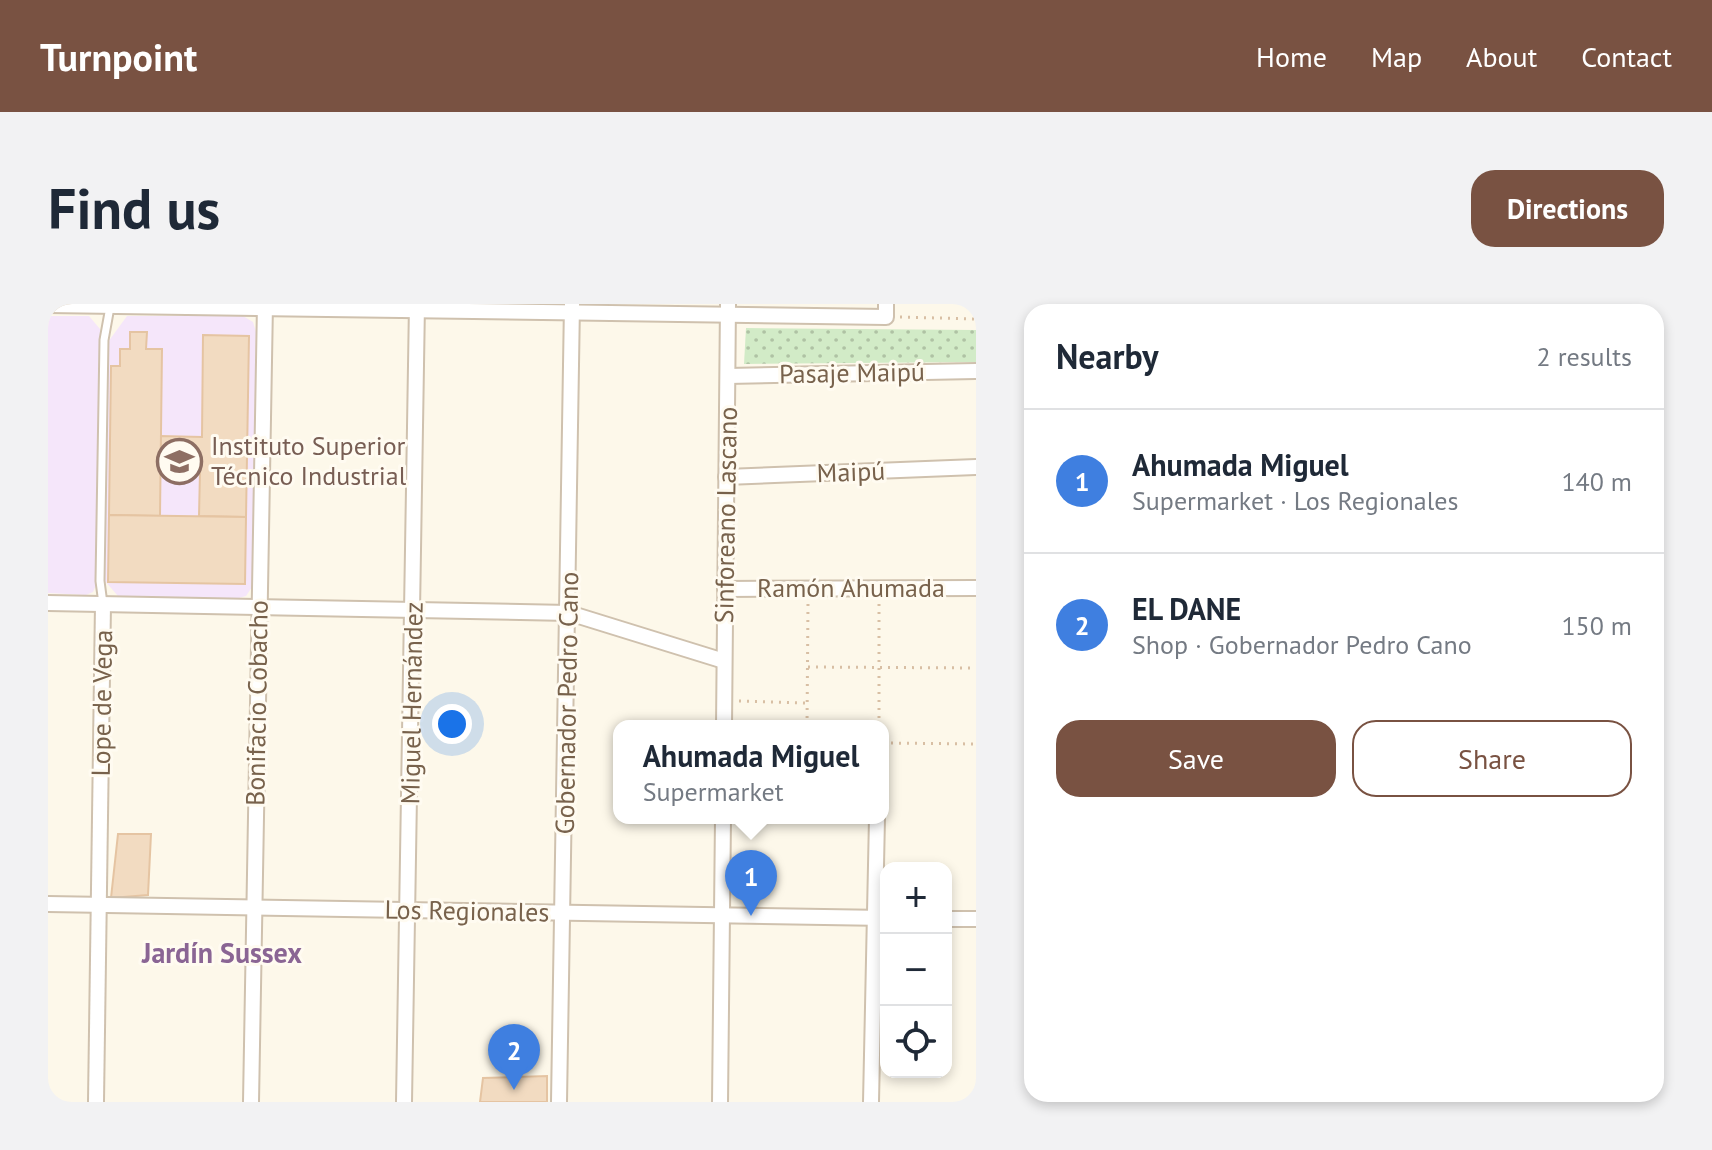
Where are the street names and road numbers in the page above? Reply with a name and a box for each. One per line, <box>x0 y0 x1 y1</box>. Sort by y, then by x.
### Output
street label: Pasaje Maipú <box>779 355 925 390</box>
street label: Sinforeano Lascano <box>707 406 744 624</box>
street label: Maipú <box>816 454 886 489</box>
street label: Gobernador Pedro Cano <box>548 571 585 835</box>
street label: Ramón Ahumada <box>757 571 945 604</box>
street label: Bonifacio Cobacho <box>238 600 275 806</box>
street label: Miguel Hernández <box>393 601 430 805</box>
street label: Lope de Vega <box>84 629 119 777</box>
street label: Los Regionales <box>384 893 550 928</box>

